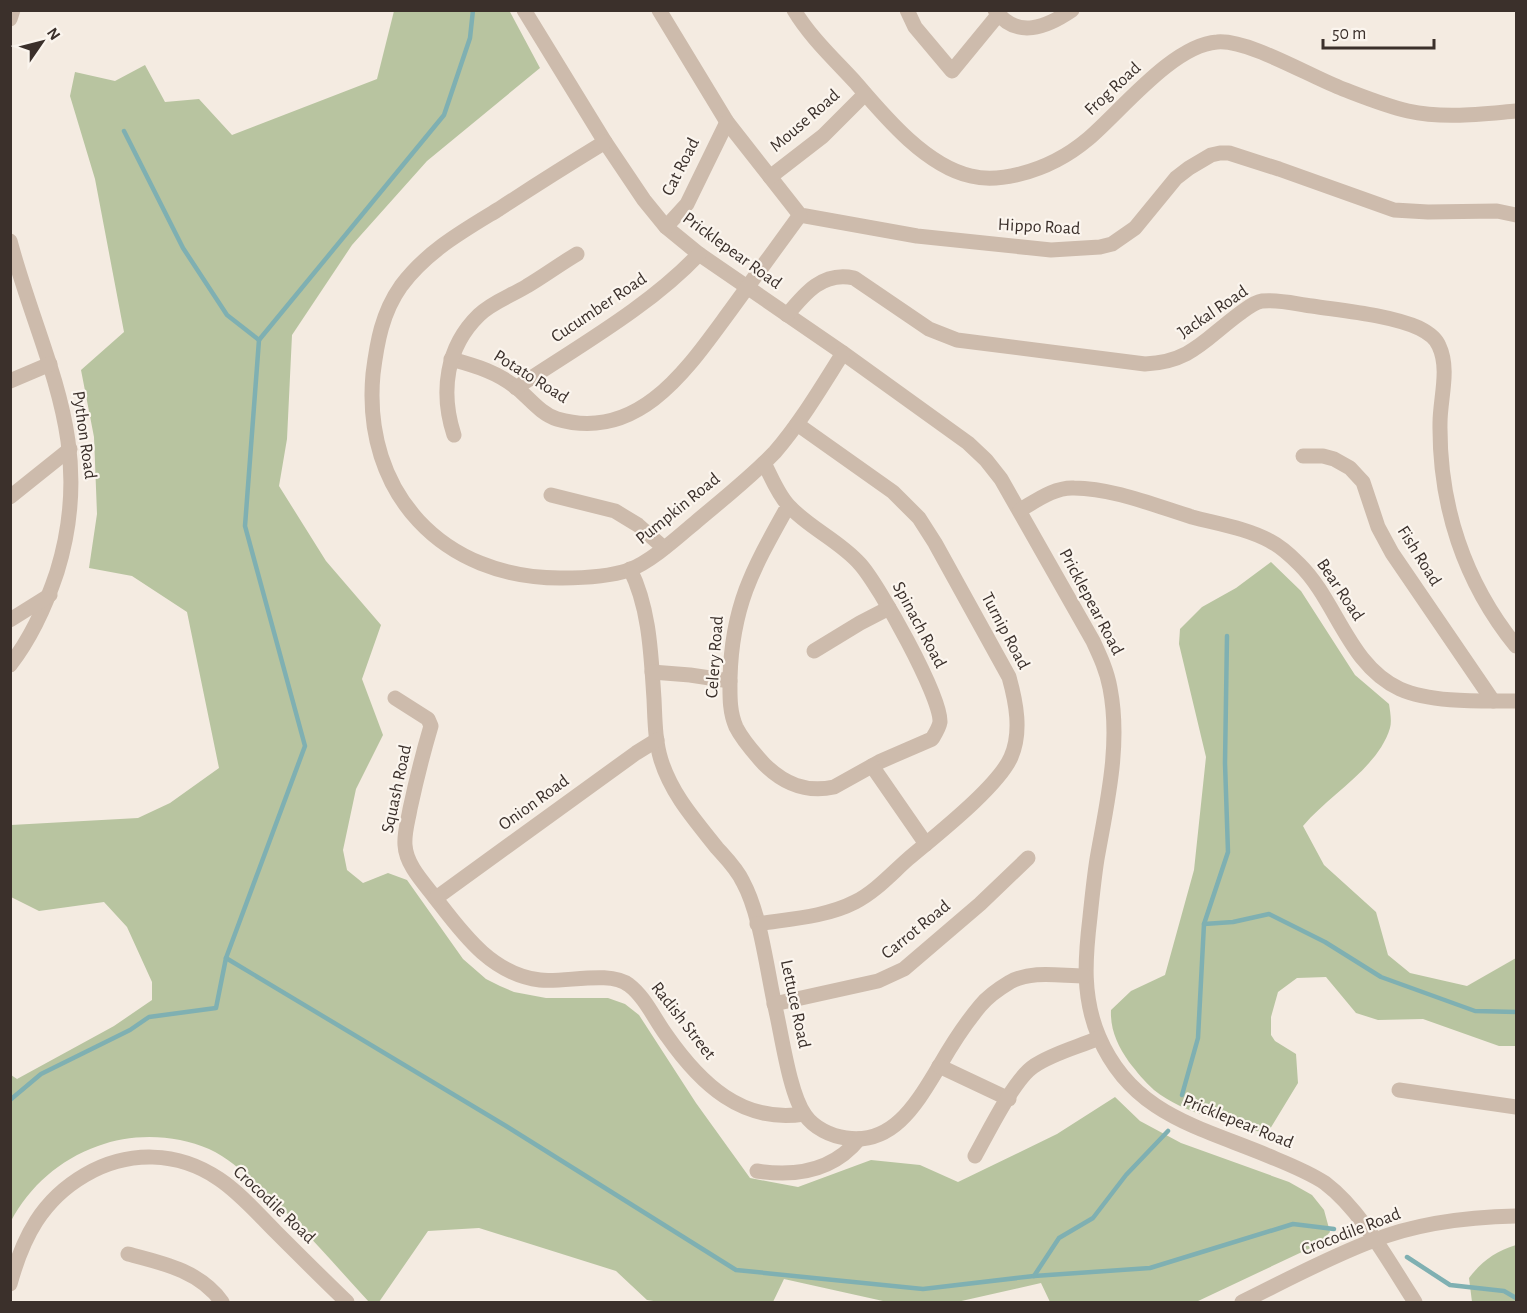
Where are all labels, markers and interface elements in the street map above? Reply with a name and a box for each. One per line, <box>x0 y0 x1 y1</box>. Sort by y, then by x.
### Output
north arrow <box>12 12 72 72</box>
scale bar <box>1323 12 1434 50</box>
text: N <box>44 25 63 43</box>
text: 50 m <box>1332 25 1366 43</box>
street label: Frog Road <box>1082 59 1144 119</box>
street label: Mouse Road <box>767 86 843 156</box>
street label: Cat Road <box>659 135 703 199</box>
street label: Pricklepear Road <box>679 209 785 293</box>
street label: Hippo Road <box>997 216 1081 238</box>
street label: Cucumber Road <box>548 270 650 346</box>
street label: Jackal Road <box>1175 282 1251 342</box>
street label: Potato Road <box>490 347 572 407</box>
street label: Python Road <box>69 390 99 480</box>
street label: Pumpkin Road <box>633 470 723 548</box>
street label: Fish Road <box>1394 523 1444 589</box>
street label: Pricklepear Road <box>1056 546 1126 658</box>
street label: Bear Road <box>1313 556 1367 624</box>
street label: Spinach Road <box>889 579 949 671</box>
street label: Turnip Road <box>977 590 1033 672</box>
street label: Celery Road <box>703 615 727 699</box>
street label: Squash Road <box>379 743 415 835</box>
street label: Onion Road <box>496 772 572 834</box>
street label: Carrot Road <box>878 897 954 963</box>
street label: Lettuce Road <box>777 958 813 1050</box>
street label: Radish Street <box>647 979 719 1063</box>
street label: Pricklepear Road <box>1180 1092 1296 1152</box>
street label: Crocodile Road <box>230 1163 318 1247</box>
street label: Crocodile Road <box>1299 1205 1403 1259</box>

